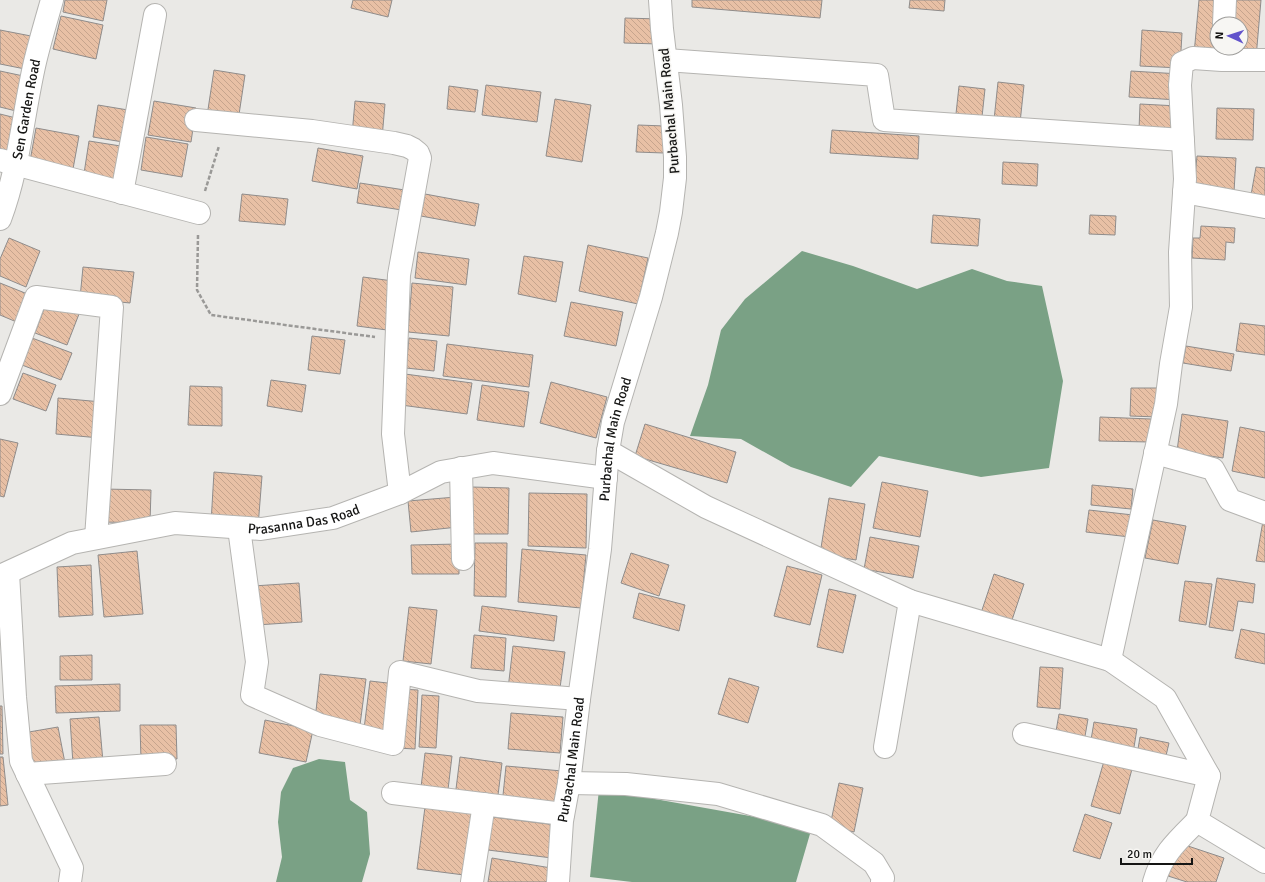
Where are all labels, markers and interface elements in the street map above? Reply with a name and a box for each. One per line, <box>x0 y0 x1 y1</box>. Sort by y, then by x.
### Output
north arrow <box>1209 16 1249 56</box>
text: N <box>1213 31 1226 40</box>
street label: Purbachal Main Road <box>656 47 683 175</box>
street label: Sen Garden Road <box>9 57 44 161</box>
street label: Purbachal Main Road <box>596 375 635 502</box>
street label: Prasanna Das Road <box>247 501 362 538</box>
street label: Purbachal Main Road <box>554 696 588 824</box>
scale bar <box>1121 840 1192 866</box>
text: 20 m <box>1127 847 1152 862</box>

